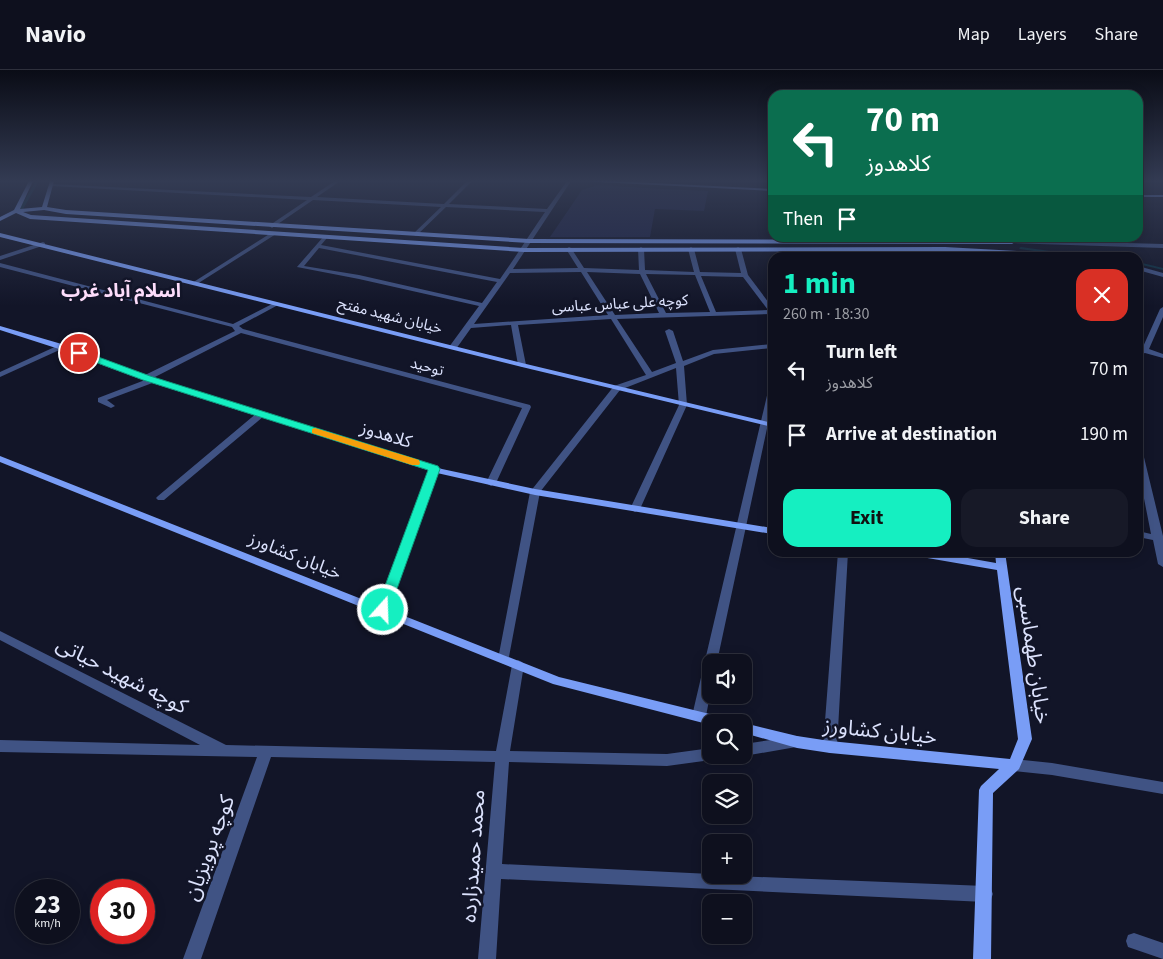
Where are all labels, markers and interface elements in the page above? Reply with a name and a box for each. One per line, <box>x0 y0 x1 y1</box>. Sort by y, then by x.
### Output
text: Navio <box>25 17 86 52</box>
text: Map <box>958 22 990 47</box>
text: Layers <box>1018 22 1067 47</box>
text: Share <box>1095 22 1138 47</box>
text: 70 m <box>866 95 940 145</box>
icon: left <box>783 110 848 175</box>
text: کلاهدوز <box>866 148 930 180</box>
icon: arrive <box>833 205 861 233</box>
text: Then <box>783 206 823 233</box>
text: 1 min <box>783 262 856 305</box>
button: close <box>1076 269 1128 321</box>
district label: اسلام آباد غرب <box>61 278 181 305</box>
street label: کوچه علی عباس عباسی <box>551 290 690 318</box>
street label: خیابان شهید مفتح <box>335 293 445 340</box>
text: 260 m · 18:30 <box>783 303 870 325</box>
pin <box>58 332 100 374</box>
icon: arrive <box>65 339 93 367</box>
text: Turn left <box>826 339 897 366</box>
street label: توحید <box>408 352 446 382</box>
icon: left <box>783 356 811 384</box>
text: 70 m <box>1090 356 1128 383</box>
text: کلاهدوز <box>826 372 873 394</box>
street label: کلاهدوز <box>356 415 415 455</box>
icon: arrive <box>783 421 811 449</box>
text: Arrive at destination <box>826 421 997 448</box>
text: 190 m <box>1080 421 1128 448</box>
button: Exit <box>783 489 951 547</box>
button: Share <box>961 489 1128 547</box>
street label: خیابان کشاورز <box>244 526 345 586</box>
position arrow <box>356 583 408 635</box>
street label: خیابان طهماسبی <box>1009 584 1059 726</box>
street label: کوچه شهید حیاتی <box>51 629 193 721</box>
map controls <box>702 654 752 944</box>
button: sound <box>702 654 752 704</box>
street label: خیابان کشاورز <box>821 710 938 752</box>
button: search <box>702 714 752 764</box>
button: layers <box>702 774 752 824</box>
street label: محمد حمیدزارده <box>453 789 493 923</box>
street label: کوچه پرویزیان <box>176 791 242 905</box>
button: + <box>702 834 752 884</box>
speed limit sign: 30 <box>90 879 155 944</box>
text: 23 <box>34 887 61 923</box>
button: − <box>702 894 752 944</box>
text: km/h <box>34 915 61 932</box>

